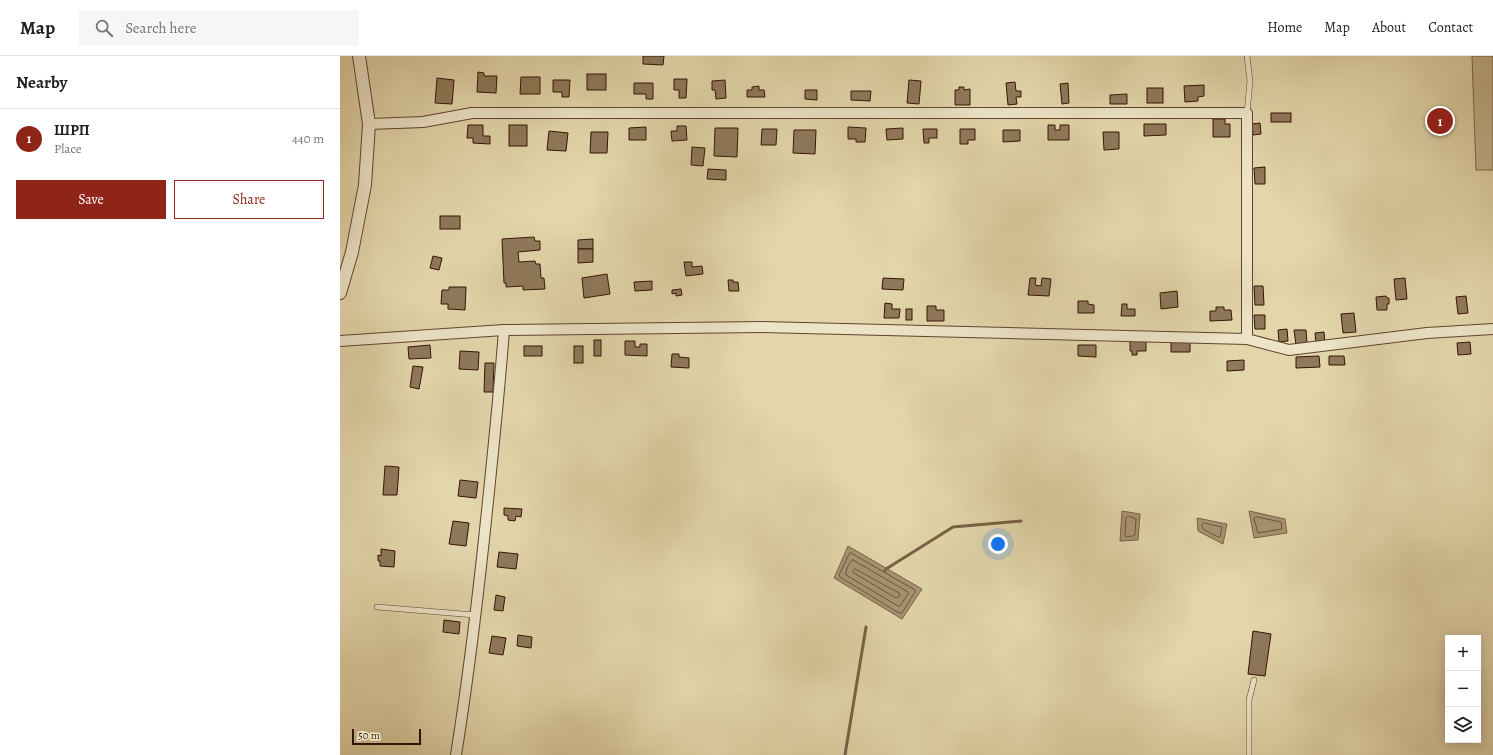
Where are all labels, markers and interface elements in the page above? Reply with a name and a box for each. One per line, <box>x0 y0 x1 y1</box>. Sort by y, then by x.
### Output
search box <box>79 10 359 46</box>
text: Map <box>20 15 55 41</box>
icon: search <box>93 17 115 39</box>
text: Search here <box>125 18 197 38</box>
text: Home <box>1267 18 1302 37</box>
text: Map <box>1324 18 1350 37</box>
text: About <box>1372 18 1406 37</box>
text: Contact <box>1428 18 1473 37</box>
text: Nearby <box>16 71 67 94</box>
pin: 1 <box>1427 106 1453 136</box>
text: ШРП <box>54 120 90 140</box>
text: 1 <box>27 130 31 147</box>
text: 440 m <box>292 130 324 147</box>
text: Place <box>54 140 82 157</box>
button: Save <box>16 180 166 219</box>
button: Share <box>174 180 324 219</box>
your location <box>988 534 1008 554</box>
map controls <box>1445 635 1481 743</box>
button: + <box>1445 635 1481 671</box>
button: − <box>1445 671 1481 707</box>
button: layers <box>1445 707 1481 743</box>
scale bar <box>352 727 421 746</box>
text: 50 m <box>358 728 380 743</box>

